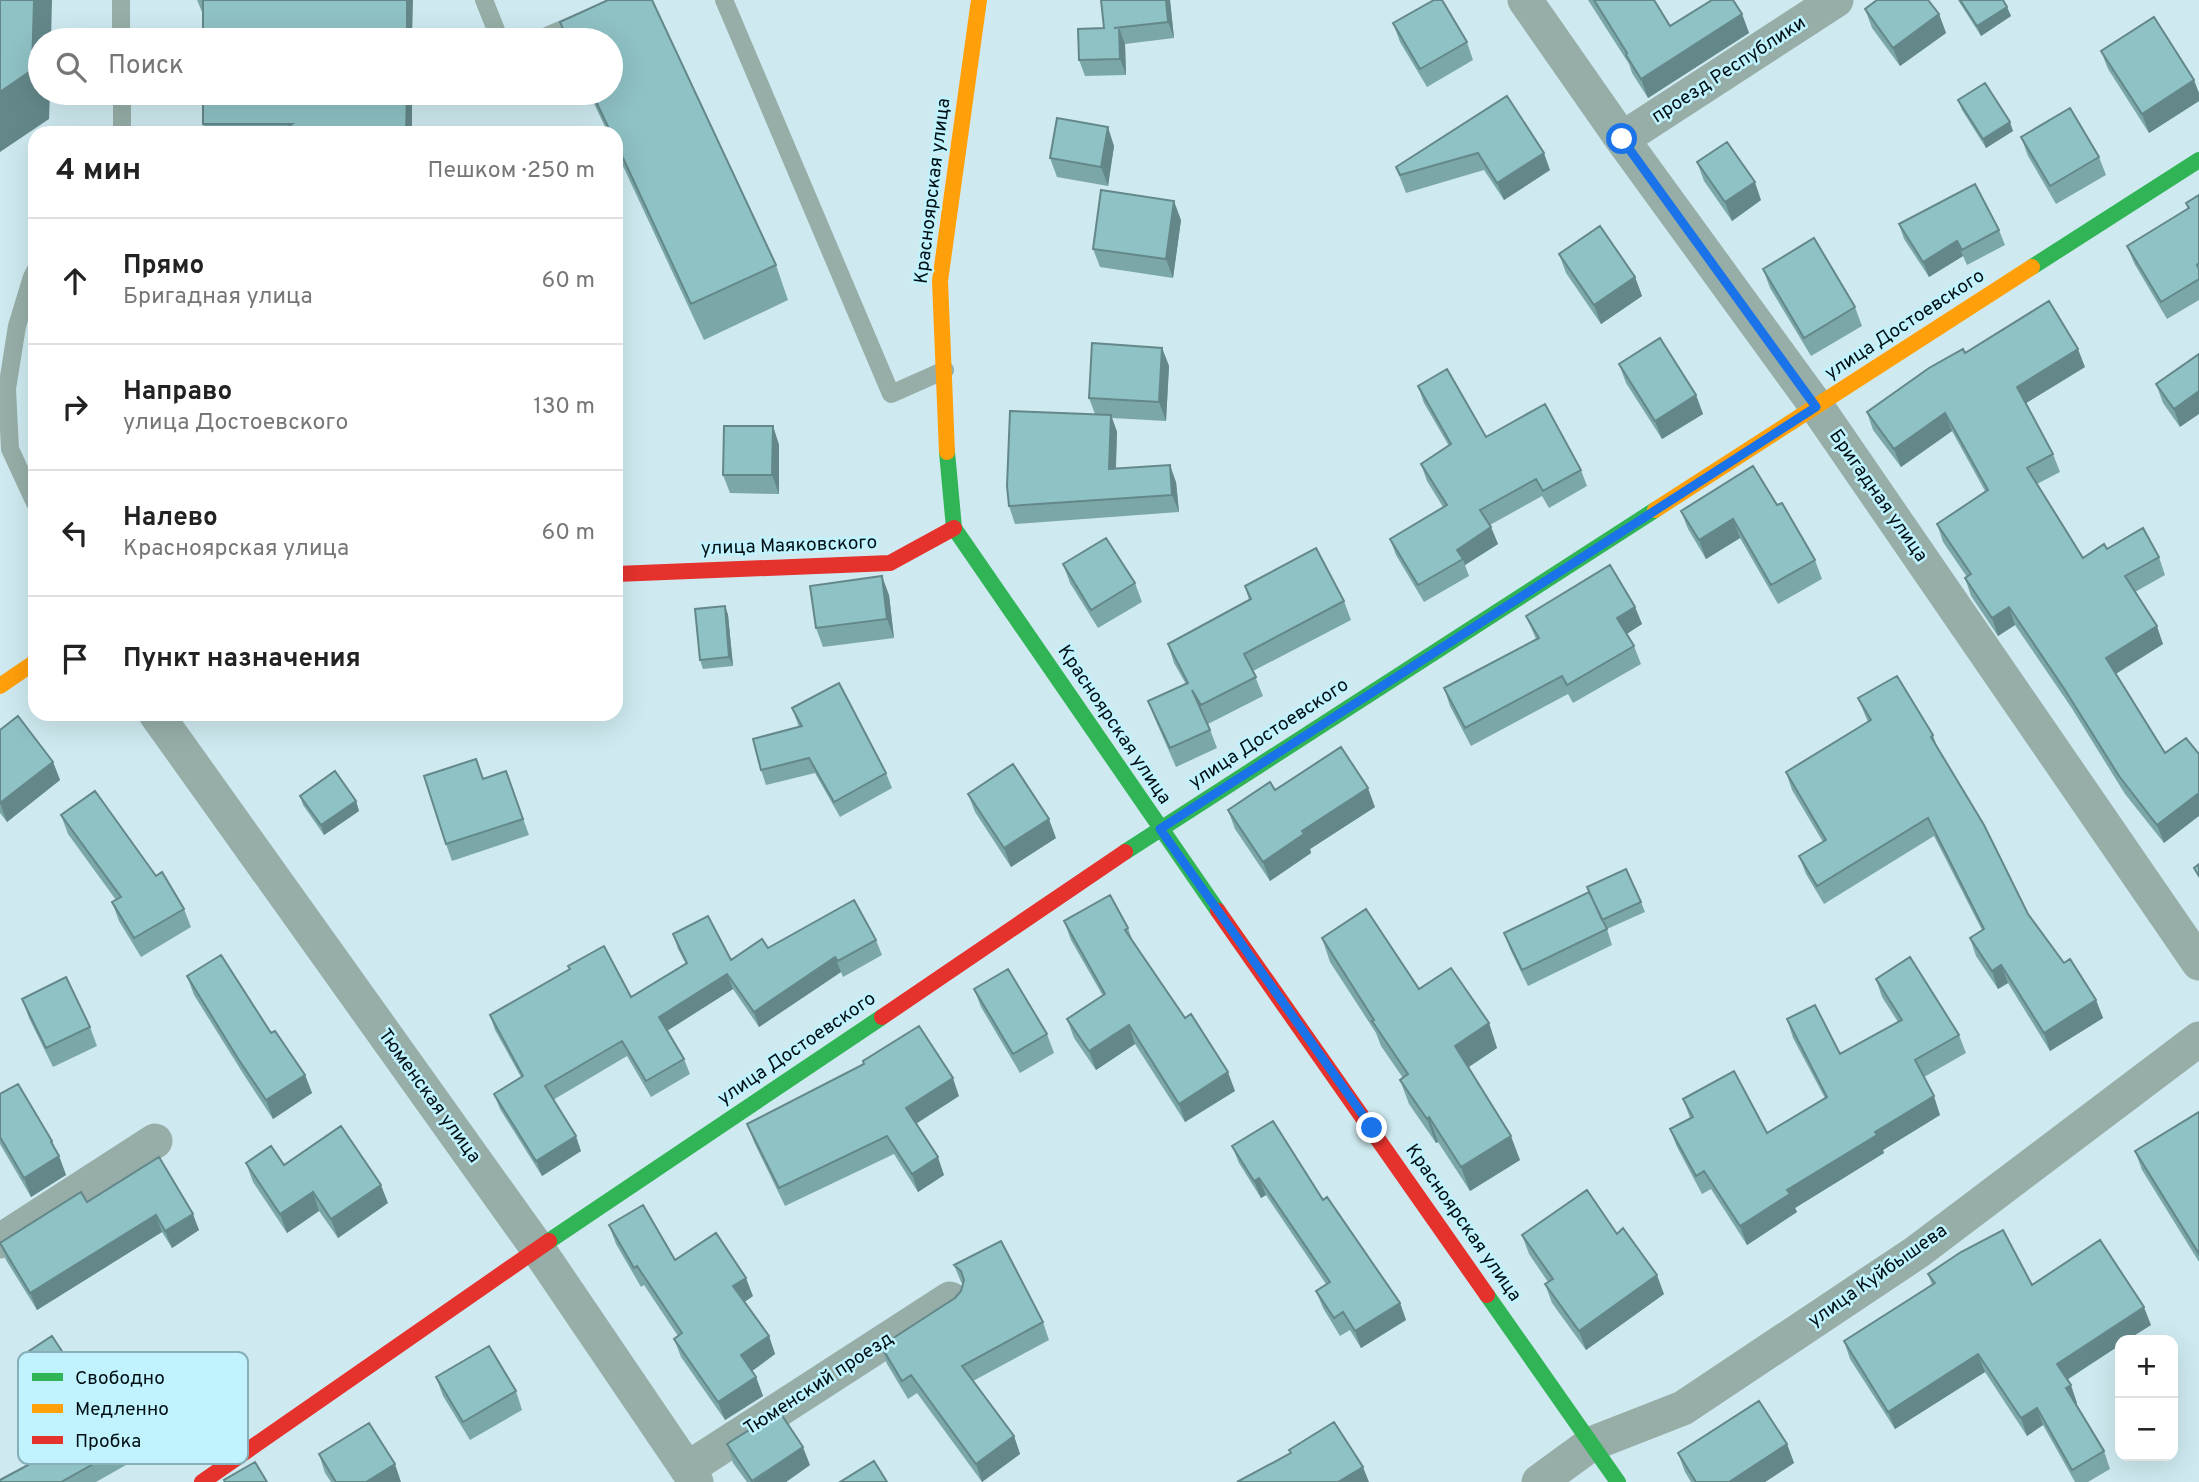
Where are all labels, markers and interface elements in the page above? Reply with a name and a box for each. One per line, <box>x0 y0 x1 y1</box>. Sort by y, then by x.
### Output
street label: проезд Республики <box>1647 11 1811 129</box>
search box <box>28 28 623 105</box>
icon: search <box>52 48 90 86</box>
text: Поиск <box>108 50 184 83</box>
street label: Красноярская улица <box>910 97 956 285</box>
route start <box>1606 123 1637 154</box>
text: 4 мин <box>56 153 141 190</box>
text: Пешком · 250 m <box>428 157 595 186</box>
text: Прямо <box>123 250 204 283</box>
icon: ahead <box>56 262 94 300</box>
street label: улица Достоевского <box>1820 264 1990 386</box>
text: 60 m <box>542 267 595 296</box>
text: Бригадная улица <box>123 283 313 312</box>
text: Направо <box>123 376 232 409</box>
icon: right <box>56 388 94 426</box>
text: 130 m <box>533 393 595 422</box>
text: улица Достоевского <box>123 409 348 438</box>
street label: Бригадная улица <box>1823 425 1933 567</box>
text: Налево <box>123 502 218 535</box>
icon: left <box>56 514 94 552</box>
text: 60 m <box>542 519 595 548</box>
street label: улица Маяковского <box>700 531 878 561</box>
text: Красноярская улица <box>123 535 349 564</box>
icon: arrive <box>56 640 94 678</box>
street label: Красноярская улица <box>1052 641 1176 809</box>
text: Пункт назначения <box>123 643 361 676</box>
street label: улица Достоевского <box>1184 673 1354 795</box>
street label: улица Достоевского <box>713 987 881 1111</box>
street label: Тюменская улица <box>372 1024 486 1168</box>
route end <box>1356 1112 1387 1143</box>
street label: Красноярская улица <box>1400 1140 1526 1306</box>
street label: улица Куйбышева <box>1804 1219 1952 1333</box>
street label: Тюменский проезд <box>740 1327 898 1441</box>
map controls <box>2115 1335 2178 1461</box>
button: + <box>2115 1335 2178 1398</box>
legend <box>18 1352 248 1464</box>
text: Свободно <box>75 1367 165 1391</box>
text: Медленно <box>75 1398 169 1422</box>
button: − <box>2115 1398 2178 1461</box>
text: Пробка <box>75 1430 141 1454</box>

